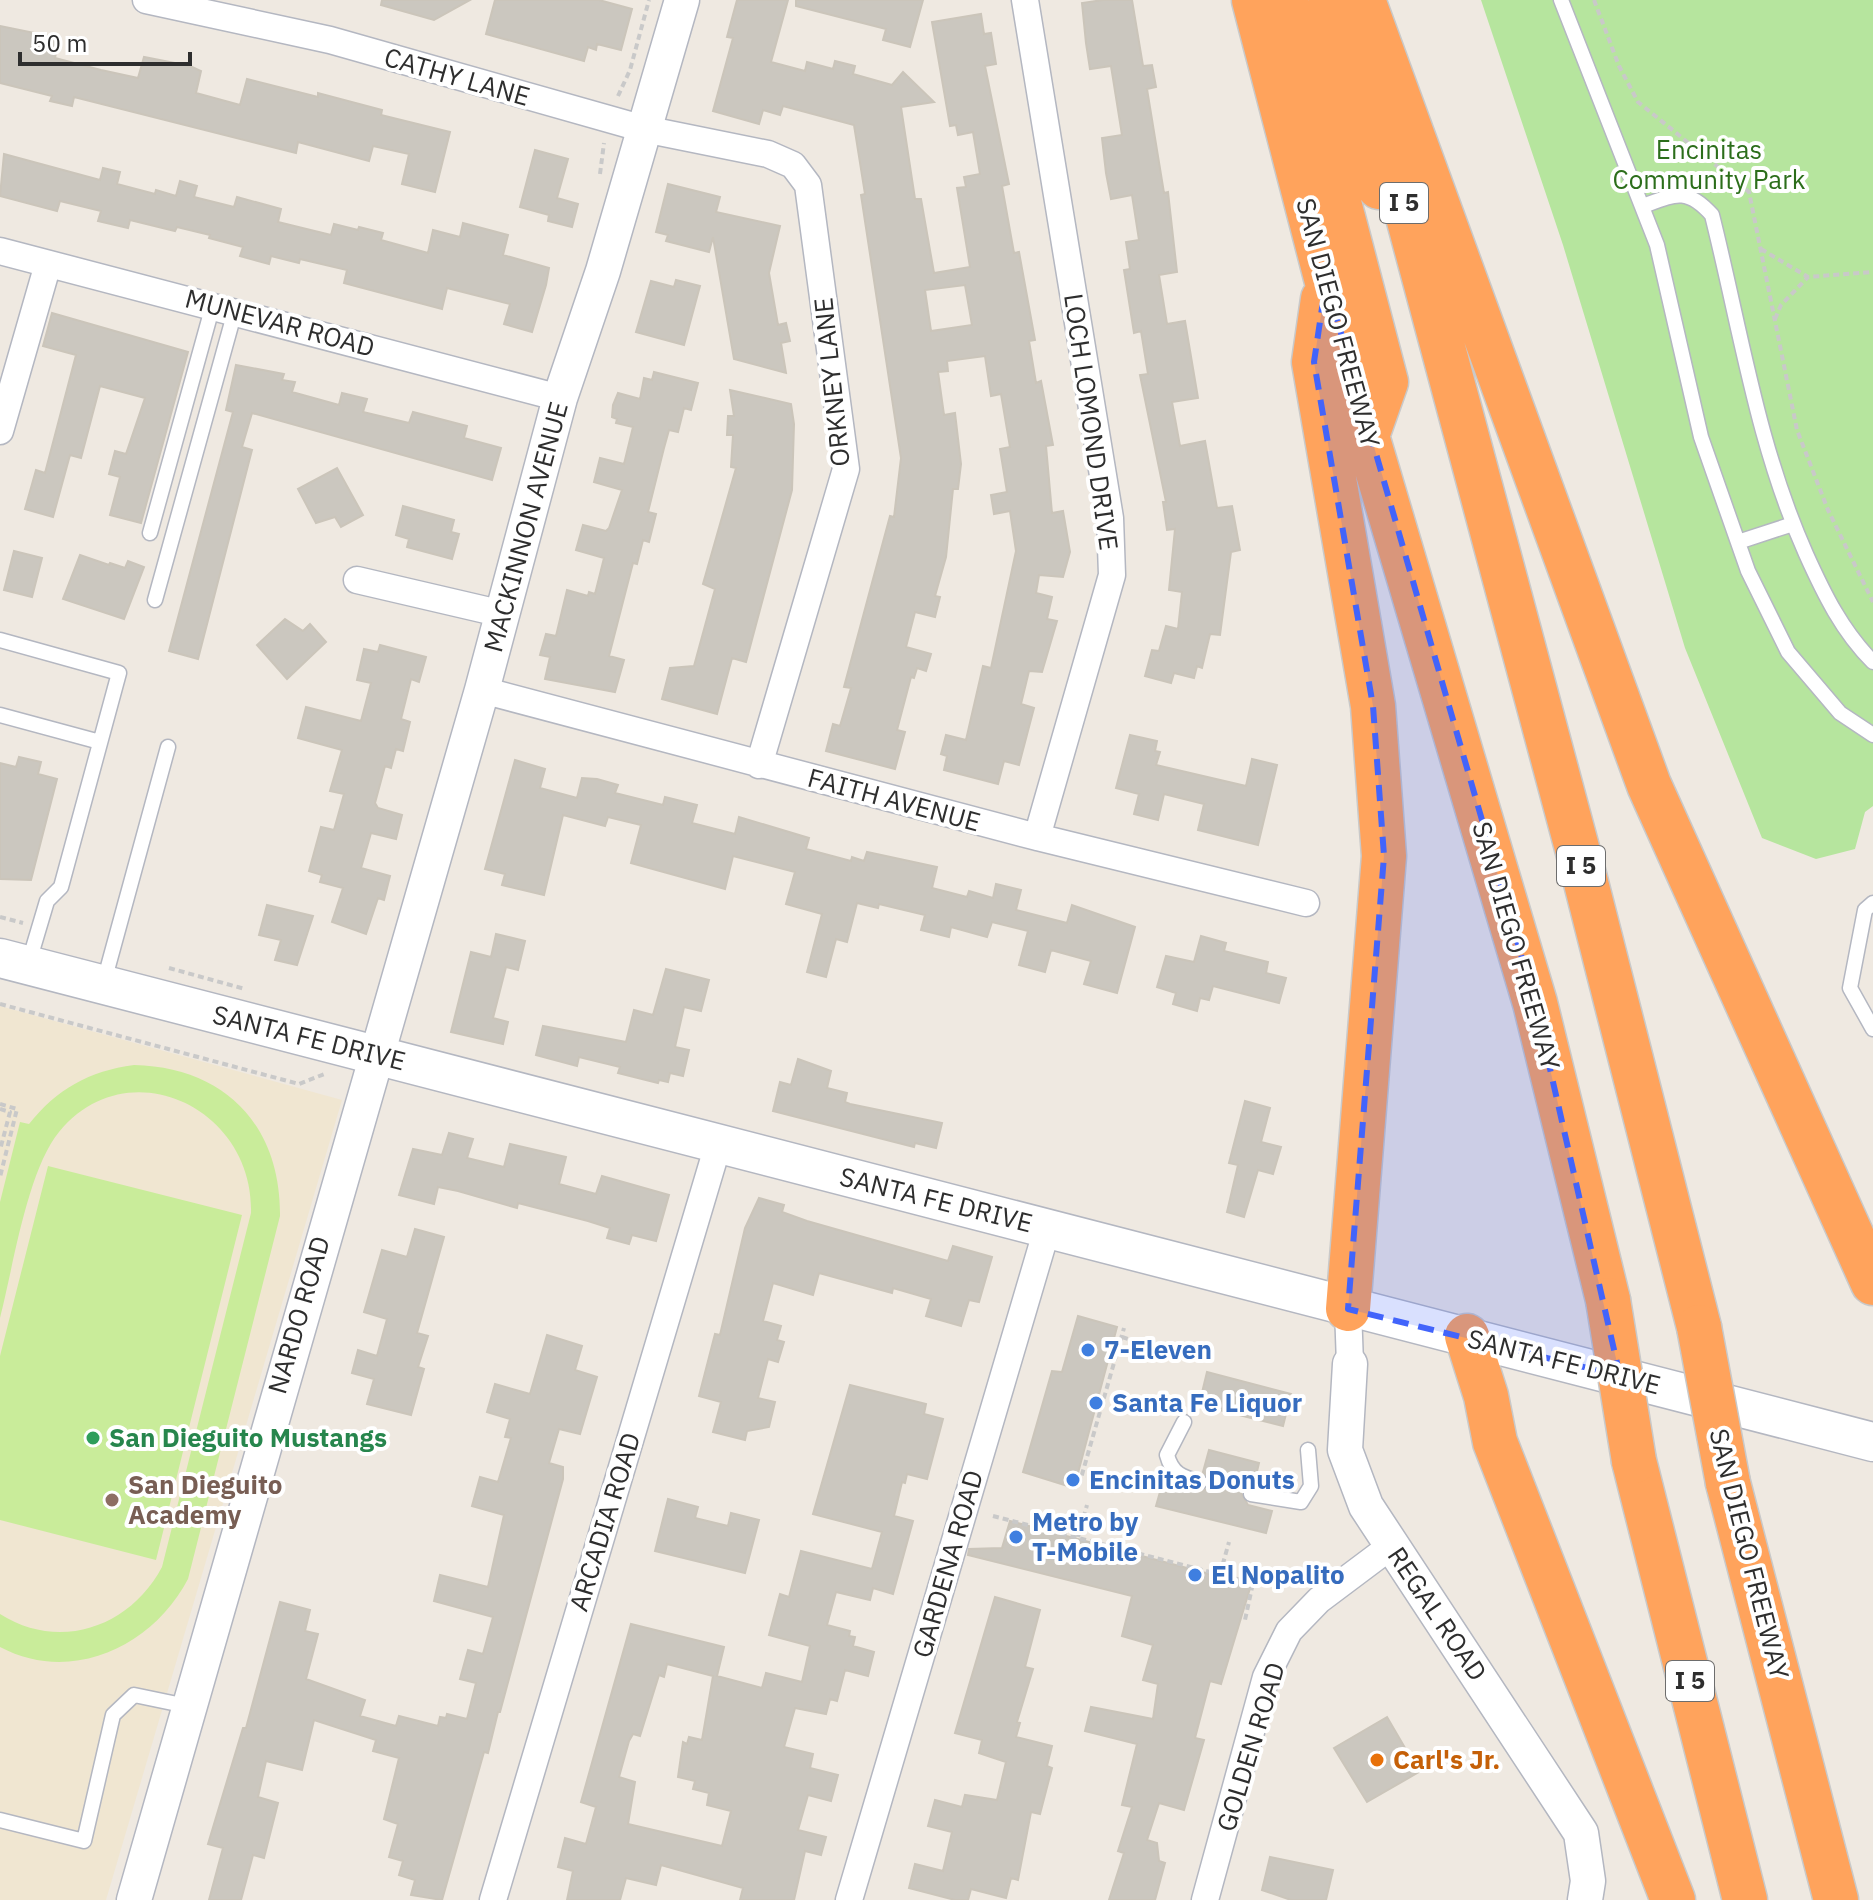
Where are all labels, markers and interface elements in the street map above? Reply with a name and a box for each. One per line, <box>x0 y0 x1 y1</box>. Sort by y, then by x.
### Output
scale bar <box>20 16 190 66</box>
text: 50 m <box>32 27 87 59</box>
street label: CATHY LANE <box>381 39 534 113</box>
park label: Encinitas Community Park <box>1613 132 1806 196</box>
road number: I 5 <box>1380 183 1428 223</box>
street label: SAN DIEGO FREEWAY <box>1289 194 1389 452</box>
street label: MUNEVAR ROAD <box>182 280 379 364</box>
street label: LOCH LOMOND DRIVE <box>1057 291 1127 552</box>
street label: ORKNEY LANE <box>805 296 857 468</box>
street label: MACKINNON AVENUE <box>475 398 575 656</box>
street label: FAITH AVENUE <box>804 760 984 838</box>
street label: SAN DIEGO FREEWAY <box>1465 817 1569 1075</box>
road number: I 5 <box>1557 846 1605 886</box>
street label: SANTA FE DRIVE <box>209 997 409 1077</box>
street label: SANTA FE DRIVE <box>836 1159 1036 1239</box>
street label: NARDO ROAD <box>259 1232 337 1397</box>
street label: SANTA FE DRIVE <box>1464 1321 1664 1401</box>
place label: 7-Eleven <box>1104 1332 1212 1366</box>
marker: 7-Eleven <box>1079 1341 1097 1359</box>
place label: Santa Fe Liquor <box>1112 1385 1302 1419</box>
marker: Santa Fe Liquor <box>1087 1394 1105 1412</box>
place label: San Dieguito Mustangs <box>109 1420 387 1454</box>
street label: SAN DIEGO FREEWAY <box>1702 1425 1798 1683</box>
street label: ARCADIA ROAD <box>561 1428 647 1615</box>
marker: San Dieguito Mustangs <box>84 1429 102 1447</box>
place label: Encinitas Donuts <box>1089 1462 1295 1496</box>
street label: GARDENA ROAD <box>904 1466 990 1662</box>
place label: San Dieguito Academy <box>128 1467 283 1531</box>
marker: Encinitas Donuts <box>1064 1471 1082 1489</box>
marker: San Dieguito Academy <box>103 1491 121 1509</box>
place label: Metro by T-Mobile <box>1032 1504 1139 1568</box>
marker: Metro by T-Mobile <box>1007 1528 1025 1546</box>
street label: REGAL ROAD <box>1381 1540 1495 1687</box>
place label: El Nopalito <box>1211 1557 1345 1591</box>
marker: El Nopalito <box>1186 1566 1204 1584</box>
street label: GOLDEN ROAD <box>1208 1658 1292 1835</box>
road number: I 5 <box>1666 1661 1714 1701</box>
place label: Carl's Jr. <box>1393 1742 1500 1776</box>
marker: Carl's Jr. <box>1368 1751 1386 1769</box>

